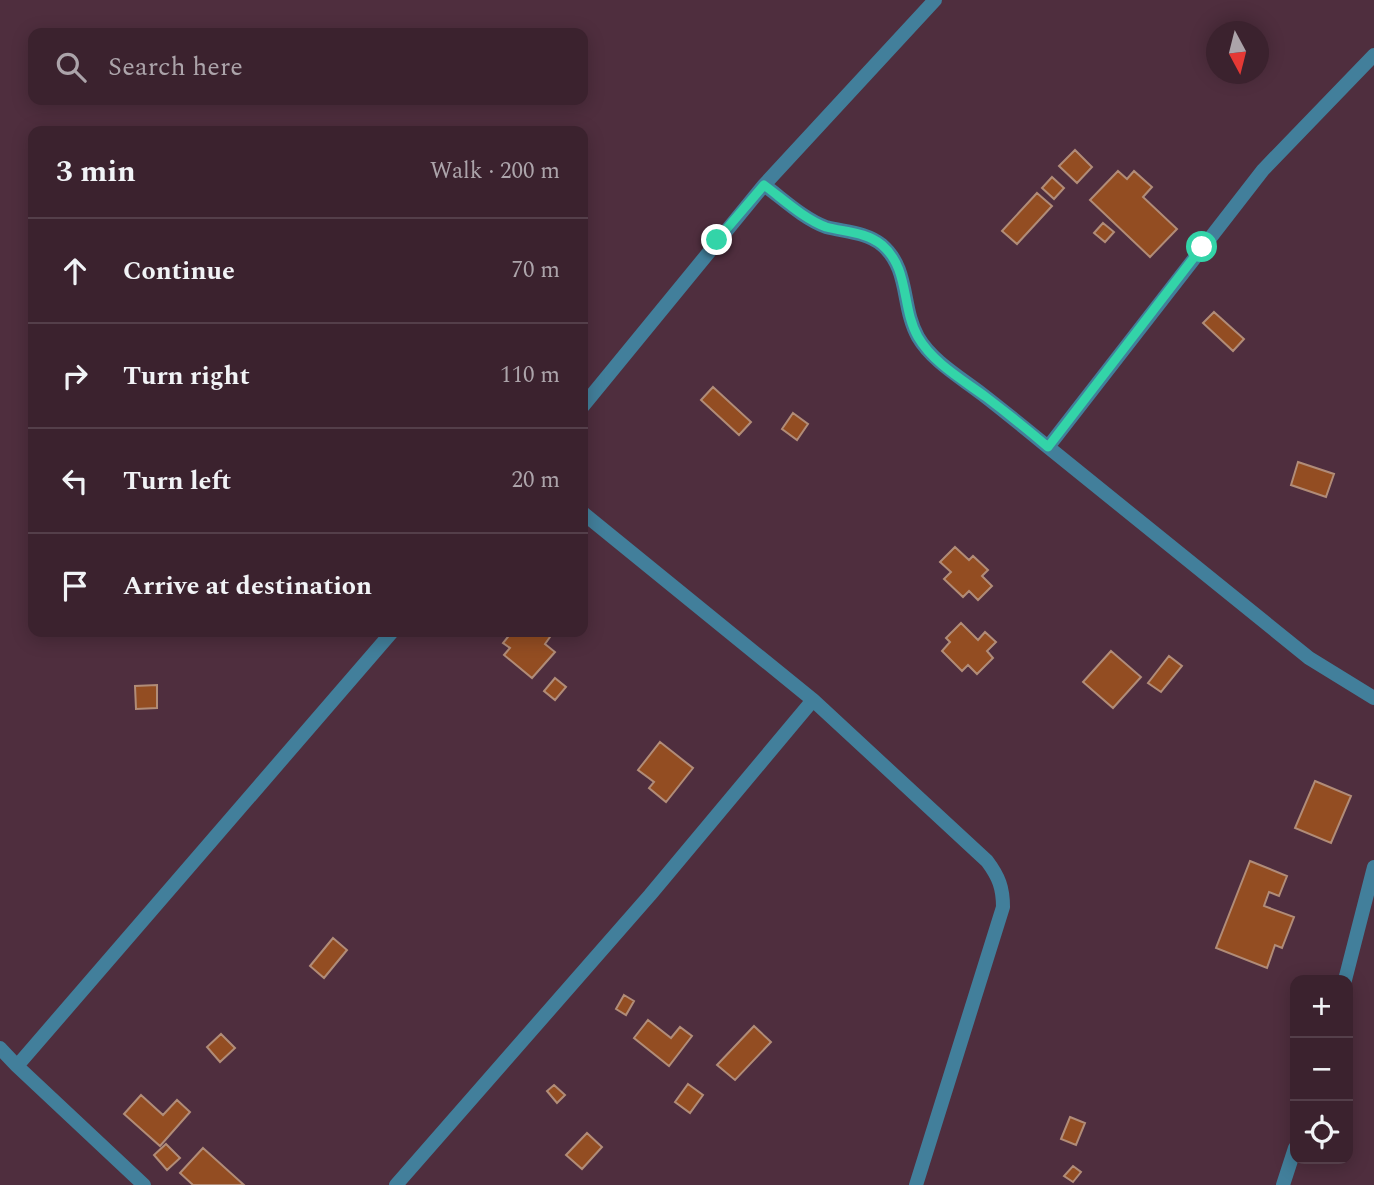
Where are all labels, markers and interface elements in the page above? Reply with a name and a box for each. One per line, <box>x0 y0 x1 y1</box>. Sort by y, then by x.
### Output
north arrow <box>1206 21 1269 84</box>
search box <box>28 28 588 105</box>
text: Search here <box>108 47 243 87</box>
icon: search <box>52 48 90 86</box>
text: 3 min <box>56 149 136 195</box>
text: Walk · 200 m <box>430 154 560 189</box>
route end <box>701 224 732 255</box>
route start <box>1186 231 1217 262</box>
text: Continue <box>123 251 235 291</box>
icon: ahead <box>56 252 94 290</box>
text: 70 m <box>511 253 560 288</box>
text: Turn right <box>123 356 250 396</box>
icon: right <box>56 357 94 395</box>
text: 110 m <box>500 358 560 393</box>
text: Turn left <box>123 461 231 501</box>
icon: left <box>56 462 94 500</box>
text: 20 m <box>511 463 560 498</box>
text: Arrive at destination <box>123 566 372 606</box>
icon: arrive <box>56 567 94 605</box>
map controls <box>1290 975 1353 1164</box>
button: + <box>1290 975 1353 1038</box>
button: − <box>1290 1038 1353 1101</box>
button: locate <box>1290 1101 1353 1164</box>

